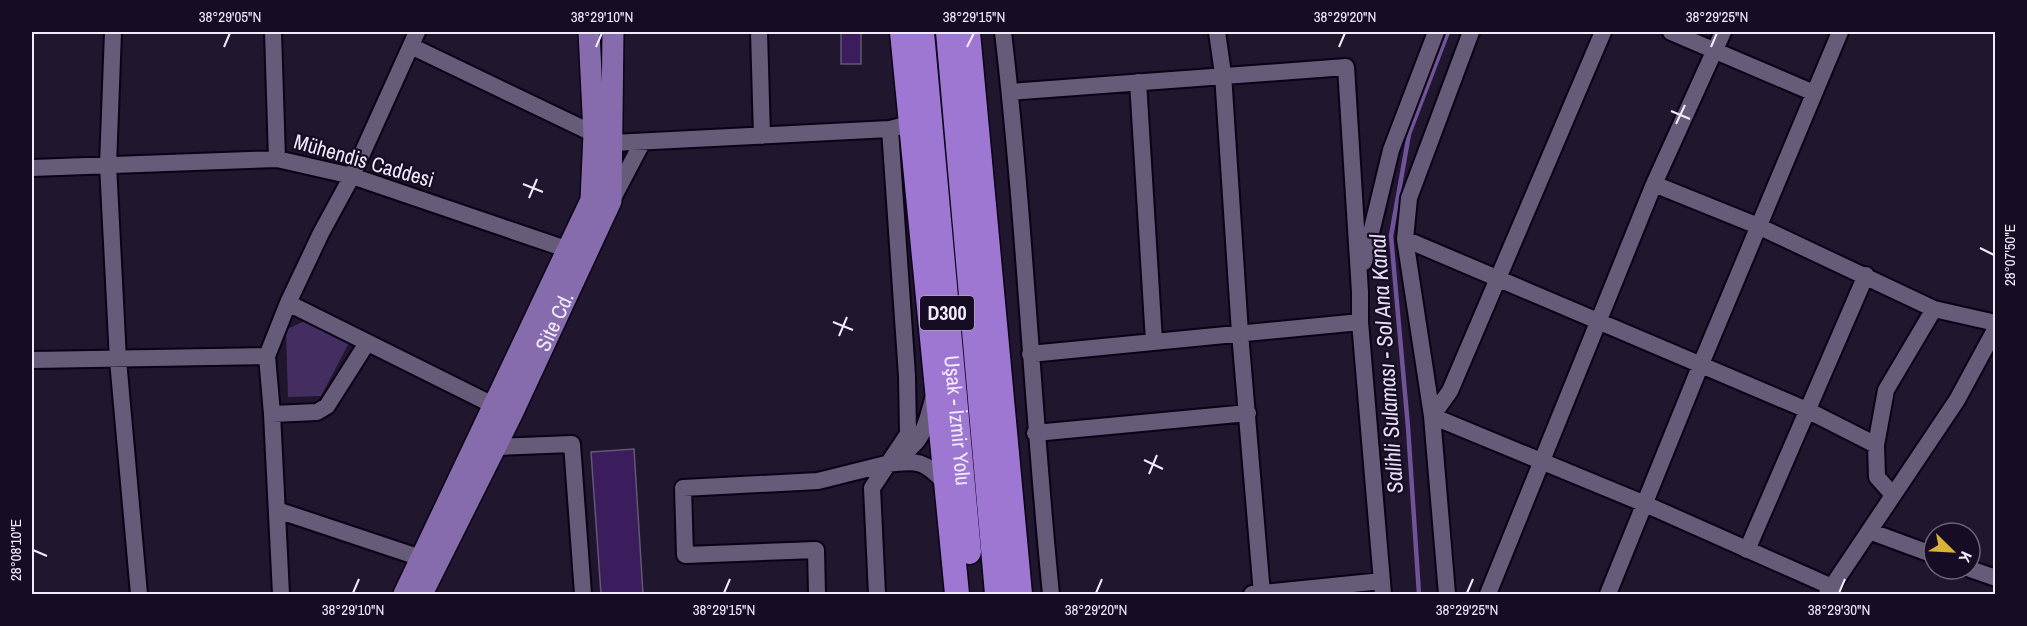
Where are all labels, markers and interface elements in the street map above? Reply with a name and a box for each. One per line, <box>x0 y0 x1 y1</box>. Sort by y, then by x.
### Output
text: 38°29'05"N <box>199 6 261 27</box>
text: 38°29'10"N <box>571 6 633 27</box>
text: 38°29'15"N <box>943 6 1005 27</box>
text: 38°29'20"N <box>1314 6 1376 27</box>
text: 38°29'25"N <box>1686 6 1748 27</box>
street label: Mühendis Caddesi <box>291 127 438 194</box>
text: 28°07'50"E <box>1999 224 2020 286</box>
water label: Salihli Sulaması - Sol Ana Kanal <box>1362 233 1410 494</box>
street label: Site Cd. <box>528 287 581 356</box>
road number: D300 <box>920 296 974 330</box>
street label: Uşak - İzmir Yolu <box>937 354 978 487</box>
text: 28°08'10"E <box>5 519 26 581</box>
north arrow <box>1922 521 1982 581</box>
text: K <box>1954 548 1978 566</box>
text: 38°29'10"N <box>322 599 384 620</box>
text: 38°29'15"N <box>693 599 755 620</box>
text: 38°29'20"N <box>1065 599 1127 620</box>
text: 38°29'25"N <box>1436 599 1498 620</box>
text: 38°29'30"N <box>1808 599 1870 620</box>

